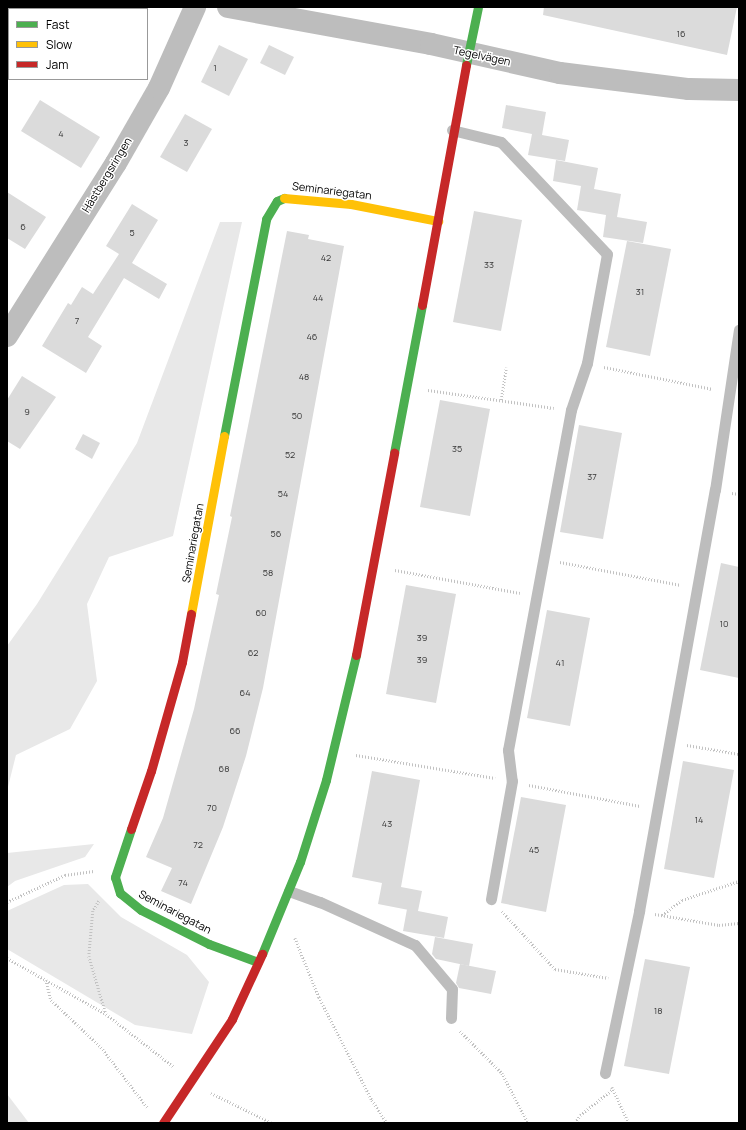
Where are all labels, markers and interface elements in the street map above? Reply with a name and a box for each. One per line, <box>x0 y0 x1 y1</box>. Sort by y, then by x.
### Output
legend <box>8 8 148 80</box>
text: Fast <box>46 16 70 33</box>
house number: 16 <box>676 29 686 39</box>
text: Slow <box>46 36 72 53</box>
street label: Tegelvägen <box>452 43 512 69</box>
text: Jam <box>46 56 68 73</box>
house number: 1 <box>213 63 217 73</box>
house number: 4 <box>58 129 64 139</box>
street label: Hästbergsringen <box>79 135 135 215</box>
house number: 3 <box>184 138 188 148</box>
street label: Seminariegatan <box>291 180 373 202</box>
house number: 6 <box>20 222 26 232</box>
house number: 5 <box>129 228 135 238</box>
house number: 42 <box>321 253 331 263</box>
house number: 33 <box>484 260 494 270</box>
house number: 31 <box>636 287 644 297</box>
house number: 44 <box>313 293 323 303</box>
house number: 7 <box>75 316 79 326</box>
house number: 46 <box>307 332 317 342</box>
house number: 48 <box>299 372 309 382</box>
house number: 9 <box>24 407 30 417</box>
house number: 50 <box>292 411 302 421</box>
house number: 35 <box>452 444 462 454</box>
house number: 52 <box>285 450 295 460</box>
house number: 37 <box>587 472 597 482</box>
house number: 54 <box>278 489 288 499</box>
street label: Seminariegatan <box>180 502 206 584</box>
house number: 56 <box>271 529 281 539</box>
house number: 58 <box>263 568 273 578</box>
house number: 60 <box>255 608 267 618</box>
house number: 10 <box>720 619 728 629</box>
house number: 39 <box>417 633 427 643</box>
house number: 62 <box>248 648 258 658</box>
house number: 39 <box>417 655 427 665</box>
house number: 41 <box>556 658 564 668</box>
house number: 64 <box>240 688 250 698</box>
house number: 66 <box>229 726 241 736</box>
house number: 68 <box>219 764 229 774</box>
house number: 70 <box>207 803 217 813</box>
house number: 14 <box>695 815 703 825</box>
house number: 43 <box>382 819 392 829</box>
house number: 72 <box>193 840 203 850</box>
house number: 45 <box>529 845 539 855</box>
house number: 74 <box>178 878 188 888</box>
street label: Seminariegatan <box>136 887 214 937</box>
house number: 18 <box>654 1006 662 1016</box>

